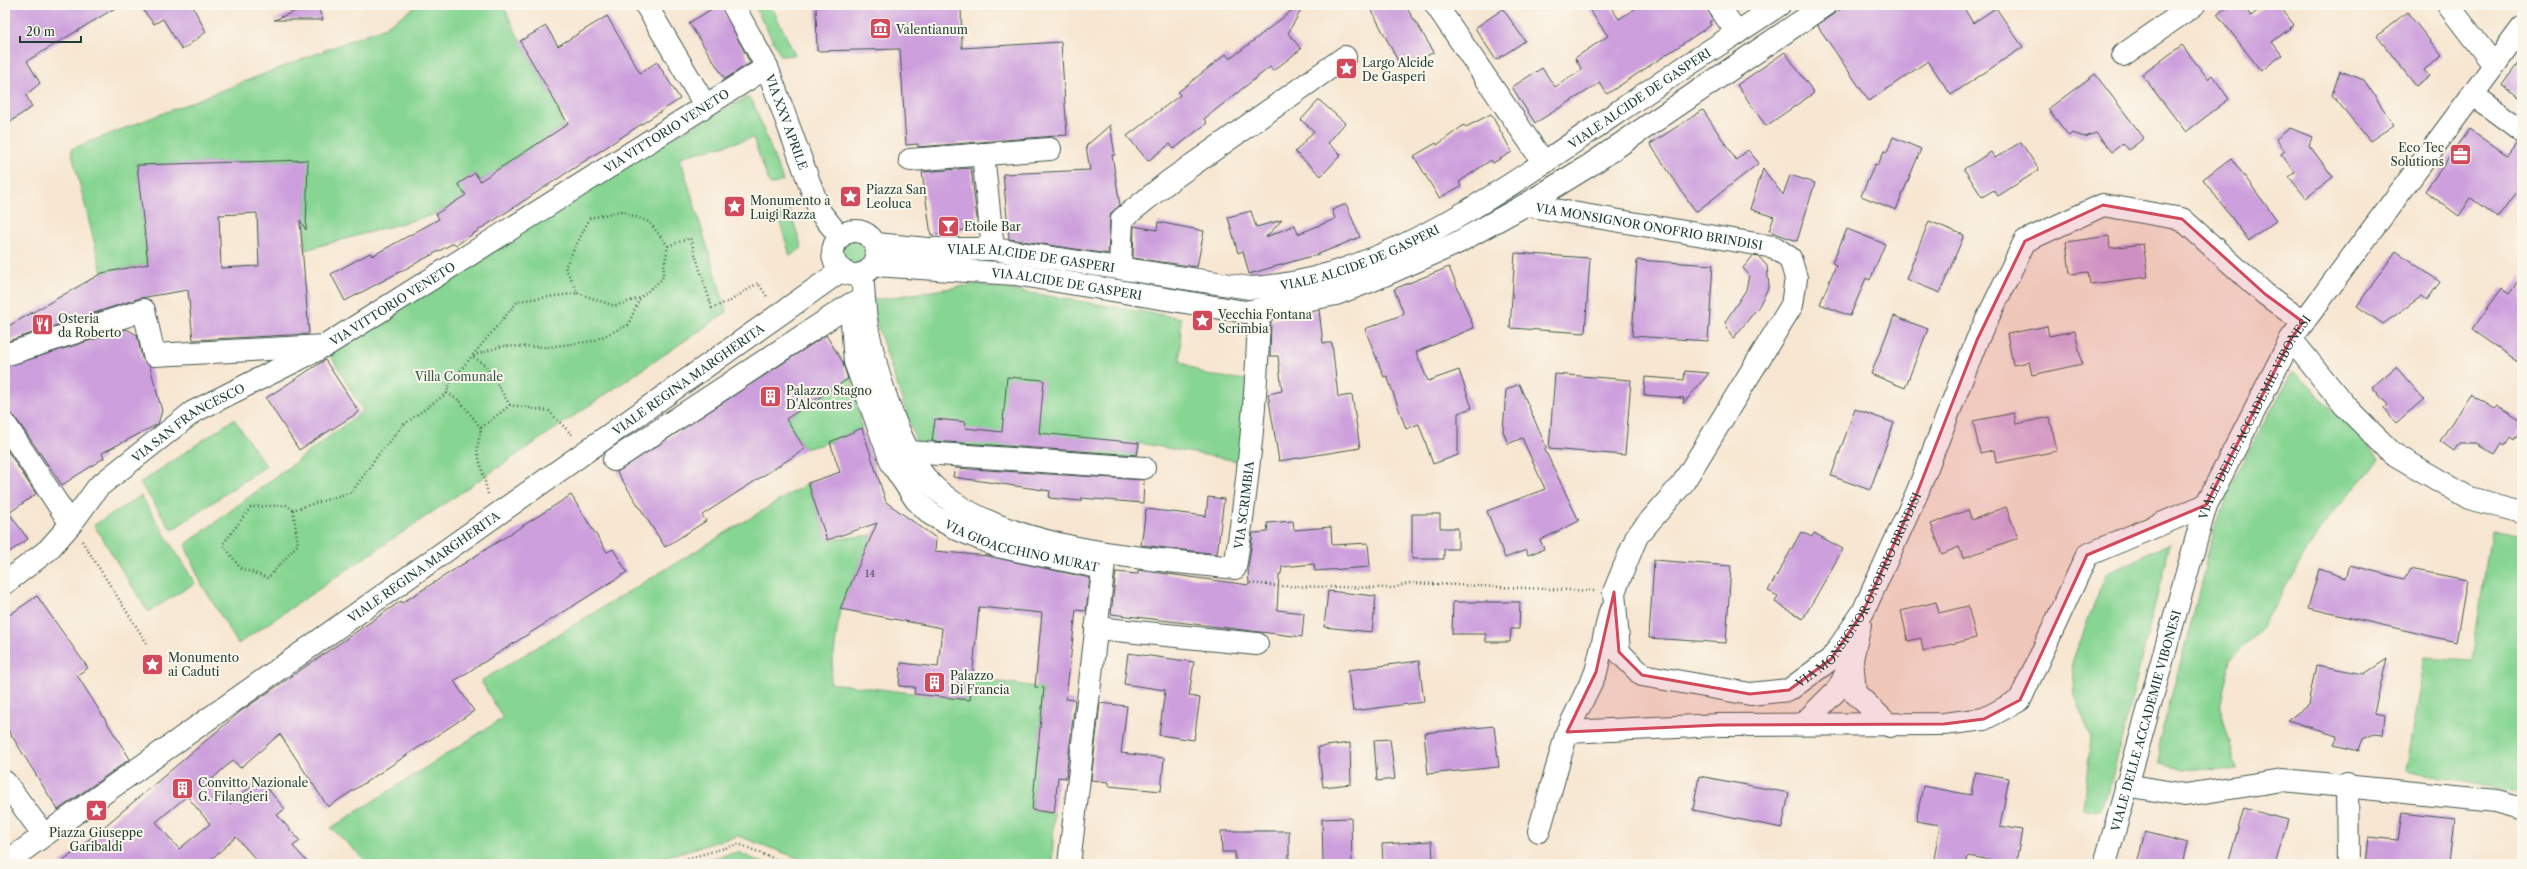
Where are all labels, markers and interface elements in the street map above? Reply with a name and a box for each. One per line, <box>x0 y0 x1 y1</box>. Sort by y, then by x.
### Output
museum icon: Valentianum <box>867 16 893 42</box>
scale bar <box>20 18 81 44</box>
place label: Valentianum <box>895 22 968 37</box>
text: 20 m <box>26 24 55 39</box>
street label: VIALE ALCIDE DE GASPERI <box>1564 44 1714 152</box>
place label: Largo Alcide De Gasperi <box>1362 55 1434 84</box>
place icon: Largo Alcide De Gasperi <box>1333 56 1359 82</box>
street label: VIA XXV APRILE <box>762 71 811 172</box>
street label: VIA VITTORIO VENETO <box>600 85 732 176</box>
place label: Eco Tec Solutions <box>2391 140 2444 169</box>
office icon: Eco Tec Solutions <box>2447 141 2473 167</box>
place label: Piazza San Leoluca <box>866 182 927 211</box>
place icon: Piazza San Leoluca <box>837 183 863 209</box>
place label: Monumento a Luigi Razza <box>750 193 831 222</box>
place icon: Monumento a Luigi Razza <box>721 194 747 220</box>
street label: VIA MONSIGNOR ONOFRIO BRINDISI <box>1534 199 1764 252</box>
bar icon: Etoile Bar <box>935 213 961 239</box>
place label: Etoile Bar <box>964 219 1021 234</box>
street label: VIALE ALCIDE DE GASPERI <box>1278 221 1442 293</box>
street label: VIALE ALCIDE DE GASPERI <box>946 242 1116 275</box>
street label: VIA VITTORIO VENETO <box>326 258 458 349</box>
street label: VIA ALCIDE DE GASPERI <box>990 265 1143 302</box>
place label: Vecchia Fontana Scrimbia <box>1217 307 1313 336</box>
place icon: Vecchia Fontana Scrimbia <box>1190 308 1216 334</box>
place label: Osteria da Roberto <box>58 311 121 340</box>
restaurant icon: Osteria da Roberto <box>30 312 56 338</box>
street label: VIALE DELLE ACCADEMIE VIBONESI <box>2195 312 2314 522</box>
street label: VIALE REGINA MARGHERITA <box>608 320 768 439</box>
park label: Villa Comunale <box>414 369 503 384</box>
street label: VIA SAN FRANCESCO <box>128 380 247 466</box>
place label: Palazzo Stagno D'Alcontres <box>786 383 872 412</box>
building icon: Palazzo Stagno D'Alcontres <box>757 384 783 410</box>
street label: VIA SCRIMBIA <box>1230 459 1257 551</box>
street label: VIA MONSIGNOR ONOFRIO BRINDISI <box>1792 490 1924 691</box>
street label: VIALE REGINA MARGHERITA <box>344 507 503 626</box>
street label: VIA GIOACCHINO MURAT <box>941 516 1101 575</box>
house number: 14 <box>865 567 875 580</box>
street label: VIALE DELLE ACCADEMIE VIBONESI <box>2107 608 2184 834</box>
place label: Monumento ai Caduti <box>168 650 239 679</box>
place icon: Monumento ai Caduti <box>139 651 165 677</box>
place label: Palazzo Di Francia <box>950 668 1010 697</box>
building icon: Palazzo Di Francia <box>922 669 948 695</box>
place label: Convitto Nazionale G. Filangieri <box>198 775 309 804</box>
building icon: Convitto Nazionale G. Filangieri <box>170 776 196 802</box>
place icon: Piazza Giuseppe Garibaldi <box>83 798 109 824</box>
place label: Piazza Giuseppe Garibaldi <box>49 825 143 854</box>

